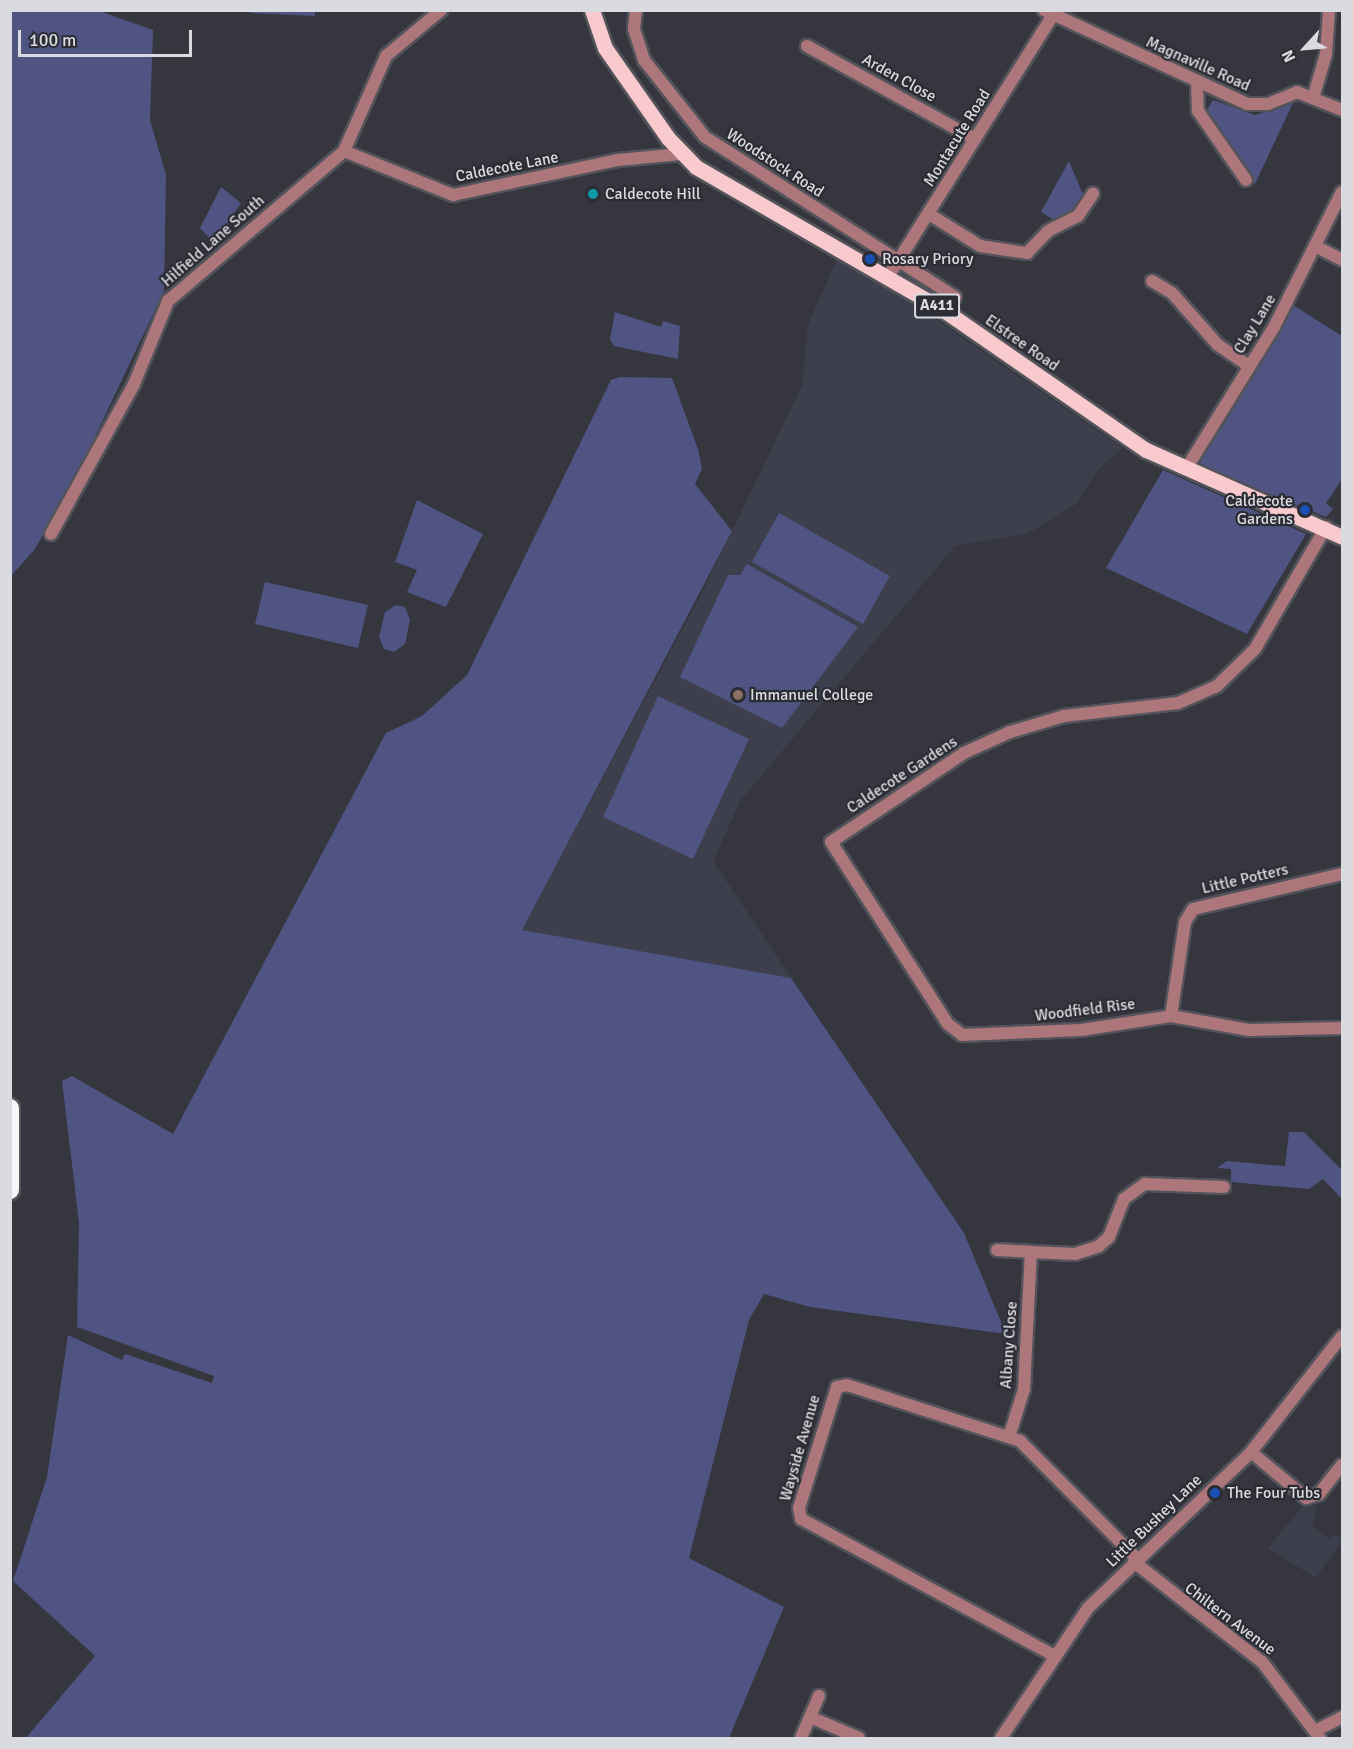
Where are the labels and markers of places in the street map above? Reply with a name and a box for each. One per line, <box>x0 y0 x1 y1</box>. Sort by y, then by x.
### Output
place label: Caldecote Hill <box>605 184 701 204</box>
marker: Caldecote Hill <box>586 187 600 201</box>
place label: Rosary Priory <box>882 249 974 269</box>
marker: Rosary Priory <box>863 252 877 266</box>
place label: Caldecote Gardens <box>1225 491 1293 529</box>
marker: Caldecote Gardens <box>1298 503 1312 517</box>
place label: Immanuel College <box>750 685 873 705</box>
marker: Immanuel College <box>731 688 745 702</box>
place label: The Four Tubs <box>1227 1483 1320 1503</box>
marker: The Four Tubs <box>1208 1486 1222 1500</box>

